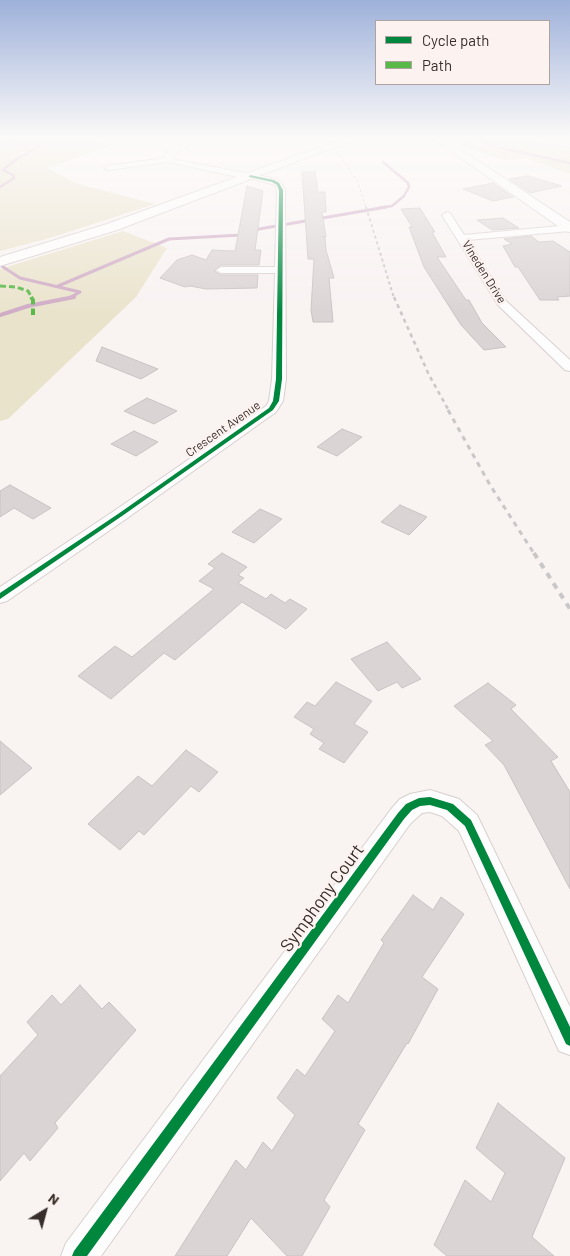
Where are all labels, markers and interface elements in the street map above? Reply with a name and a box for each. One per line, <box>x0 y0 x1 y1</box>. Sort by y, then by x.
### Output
legend <box>375 20 550 85</box>
text: Cycle path <box>422 31 489 49</box>
text: Path <box>422 56 452 74</box>
street label: Vineden Drive <box>459 238 509 306</box>
street label: Crescent Avenue <box>183 398 263 460</box>
street label: Symphony Court <box>276 840 368 956</box>
north arrow <box>20 1186 70 1236</box>
text: N <box>45 1189 63 1208</box>

